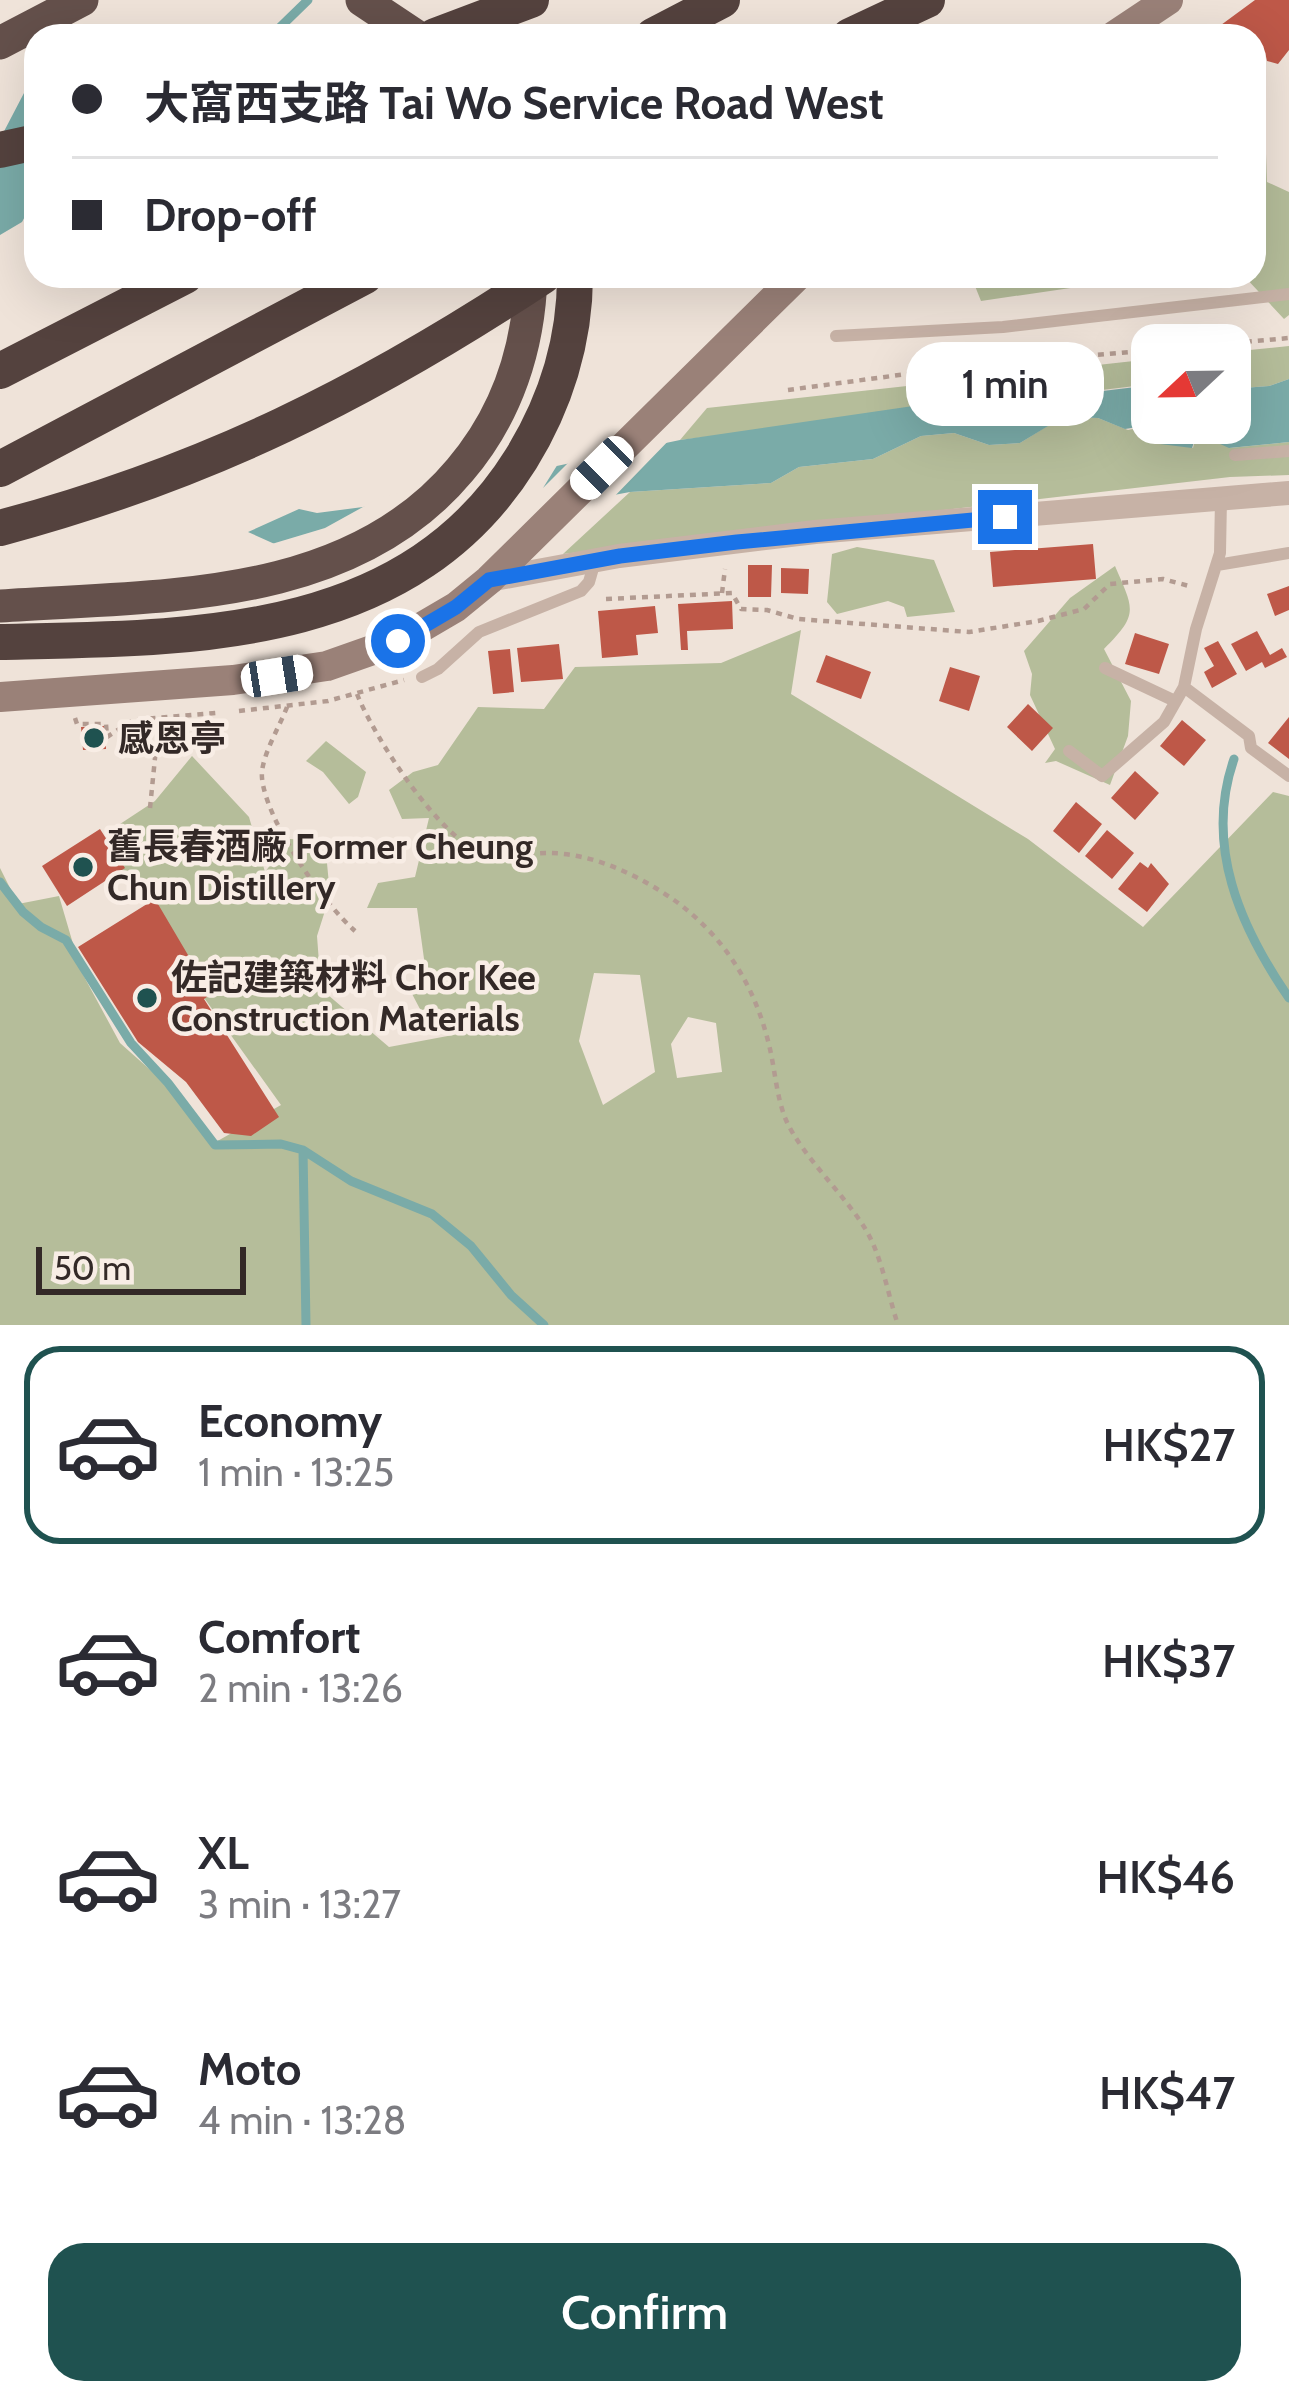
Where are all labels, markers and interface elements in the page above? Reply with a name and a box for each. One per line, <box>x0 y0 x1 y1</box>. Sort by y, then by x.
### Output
text: 大窩西支路 Tai Wo Service Road West <box>144 76 884 130</box>
text: Drop-off <box>144 188 317 242</box>
north arrow <box>1131 324 1251 444</box>
map controls <box>1131 324 1251 444</box>
callout: 1 min <box>906 343 1104 427</box>
text: 1 min <box>961 360 1049 408</box>
car <box>564 430 640 506</box>
route end <box>978 490 1032 544</box>
route start <box>371 614 425 668</box>
car <box>239 653 315 699</box>
place label: 感恩亭 <box>118 716 226 760</box>
marker: 感恩亭 <box>81 725 107 751</box>
place label: 舊長春酒廠 Former Cheung Chun Distillery <box>107 824 533 909</box>
marker: 舊長春酒廠 Former Cheung Chun Distillery <box>70 854 96 880</box>
place label: 佐記建築材料 Chor Kee Construction Materials <box>171 955 536 1040</box>
marker: 佐記建築材料 Chor Kee Construction Materials <box>134 985 160 1011</box>
scale bar <box>36 1241 246 1294</box>
text: 50 m <box>54 1248 131 1288</box>
icon: car <box>54 1391 162 1499</box>
text: Economy <box>198 1394 382 1448</box>
text: HK$27 <box>1103 1418 1235 1472</box>
text: 1 min · 13:25 <box>198 1448 394 1496</box>
icon: car <box>54 1607 162 1715</box>
text: Comfort <box>198 1610 361 1664</box>
text: HK$37 <box>1102 1634 1235 1688</box>
text: 2 min · 13:26 <box>198 1664 403 1712</box>
icon: car <box>54 1823 162 1931</box>
text: XL <box>198 1826 249 1880</box>
text: HK$46 <box>1097 1850 1235 1904</box>
text: 3 min · 13:27 <box>198 1880 401 1928</box>
icon: car <box>54 2039 162 2147</box>
text: Moto <box>198 2042 301 2096</box>
text: HK$47 <box>1099 2066 1235 2120</box>
text: 4 min · 13:28 <box>198 2096 406 2144</box>
button: Confirm <box>48 2243 1241 2381</box>

